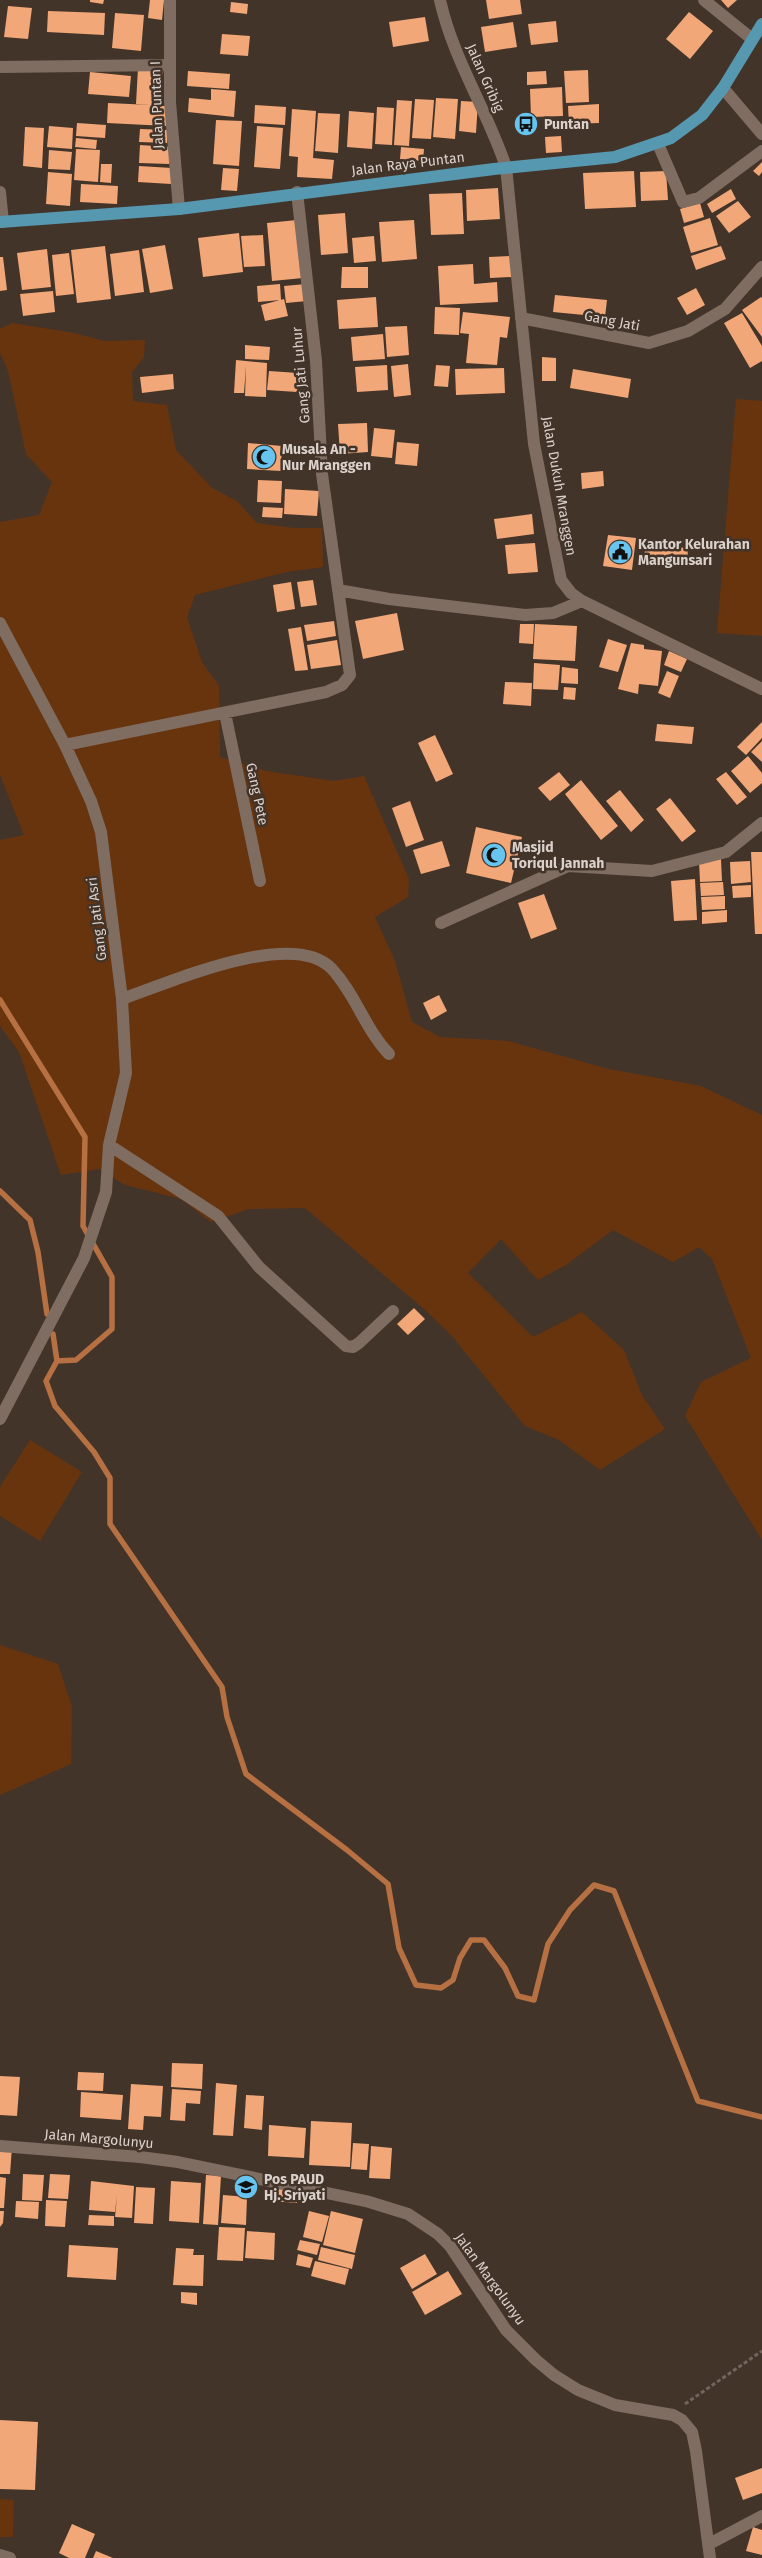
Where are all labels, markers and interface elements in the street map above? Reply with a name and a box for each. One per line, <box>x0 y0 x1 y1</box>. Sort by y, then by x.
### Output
street label: Jalan Gribig <box>462 41 508 115</box>
street label: Jalan Puntan I <box>147 61 167 149</box>
bus stop icon: Puntan <box>513 111 539 137</box>
place label: Puntan <box>544 116 589 133</box>
street label: Jalan Raya Puntan <box>350 149 466 179</box>
street label: Gang Jati <box>583 307 641 335</box>
street label: Gang Jati Luhur <box>288 325 314 424</box>
street label: Jalan Dukuh Mranggen <box>538 415 580 557</box>
place label: Musala An - Nur Mranggen <box>282 441 371 474</box>
mosque icon: Musala An - Nur Mranggen <box>251 444 277 470</box>
place label: Kantor Kelurahan Mangunsari <box>638 536 750 569</box>
public building icon: Kantor Kelurahan Mangunsari <box>607 539 633 565</box>
street label: Gang Pete <box>242 761 272 827</box>
place label: Masjid Toriqul Jannah <box>512 839 604 872</box>
mosque icon: Masjid Toriqul Jannah <box>481 842 507 868</box>
street label: Gang Jati Asri <box>83 876 111 962</box>
street label: Jalan Margolunyu <box>44 2126 154 2152</box>
place label: Pos PAUD Hj. Sriyati <box>264 2171 326 2204</box>
school or university icon: Pos PAUD Hj. Sriyati <box>233 2174 259 2200</box>
street label: Jalan Margolunyu <box>451 2230 529 2328</box>

